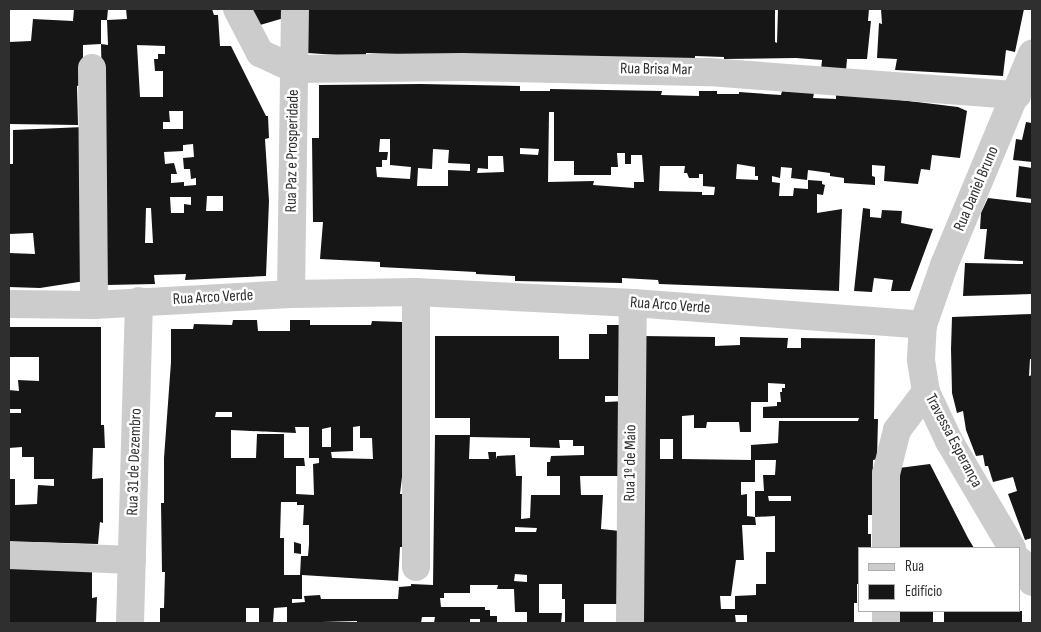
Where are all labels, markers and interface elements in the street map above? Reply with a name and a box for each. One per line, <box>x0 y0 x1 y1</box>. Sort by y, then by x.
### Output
street label: Rua Brisa Mar <box>620 60 692 80</box>
street label: Rua Paz e Prosperidade <box>282 89 304 213</box>
street label: Rua Daniel Bruno <box>951 144 1003 234</box>
street label: Rua Arco Verde <box>172 286 254 310</box>
street label: Rua Arco Verde <box>629 294 711 318</box>
street label: Travessa Esperança <box>920 391 986 491</box>
street label: Rua 31 de Dezembro <box>124 408 146 516</box>
street label: Rua 1º de Maio <box>621 424 641 502</box>
legend <box>858 547 1021 612</box>
text: Rua <box>905 557 924 576</box>
text: Edifício <box>905 582 942 601</box>

